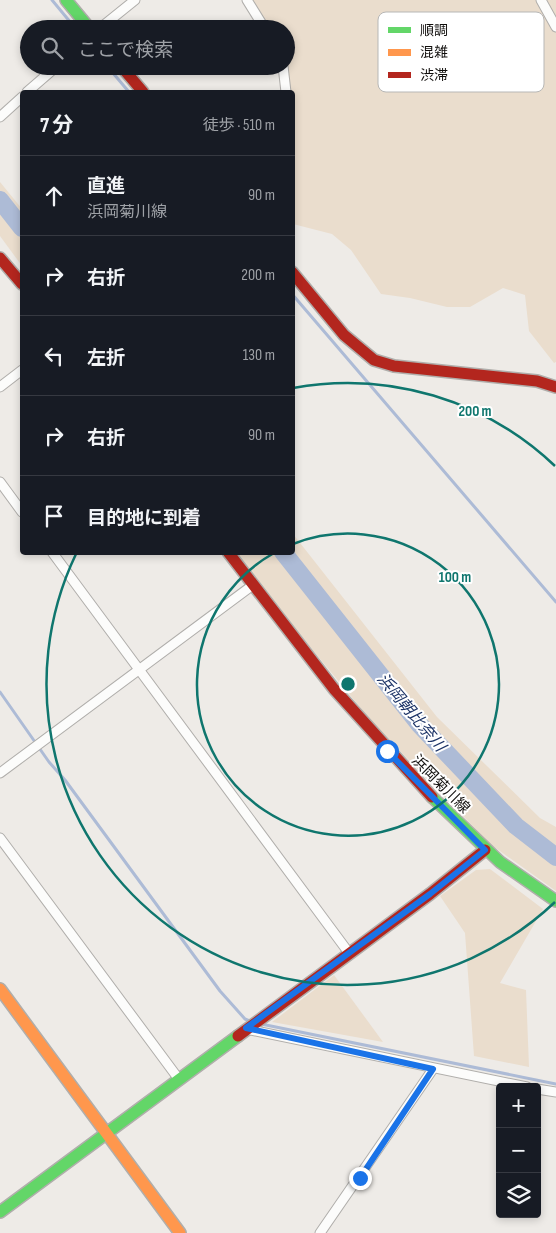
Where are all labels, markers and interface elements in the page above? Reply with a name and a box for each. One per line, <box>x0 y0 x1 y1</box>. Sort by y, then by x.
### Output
legend <box>378 12 544 92</box>
search box <box>20 20 295 75</box>
text: 順調 <box>420 22 448 39</box>
icon: search <box>38 34 66 62</box>
text: ここで検索 <box>78 39 173 62</box>
text: 混雑 <box>420 44 448 61</box>
text: 渋滞 <box>420 67 448 84</box>
text: 7 分 <box>40 113 73 138</box>
text: 徒歩 · 510 m <box>203 116 275 135</box>
text: 直進 <box>87 175 125 198</box>
icon: ahead <box>40 182 68 210</box>
text: 90 m <box>248 186 275 205</box>
text: 浜岡菊川線 <box>87 203 167 222</box>
icon: right <box>40 262 68 290</box>
text: 200 m <box>241 266 275 285</box>
text: 右折 <box>87 267 125 290</box>
icon: left <box>40 342 68 370</box>
text: 130 m <box>243 346 275 365</box>
text: 左折 <box>87 347 125 370</box>
text: 200 m <box>458 402 492 421</box>
icon: right <box>40 422 68 450</box>
text: 90 m <box>248 426 275 445</box>
text: 右折 <box>87 427 125 450</box>
icon: arrive <box>40 502 68 530</box>
text: 目的地に到着 <box>87 507 201 530</box>
text: 100 m <box>439 568 471 587</box>
water label: 浜岡朝比奈川 <box>373 670 450 757</box>
centre of rings <box>339 675 357 693</box>
route start <box>376 740 399 763</box>
street label: 浜岡菊川線 <box>407 751 474 818</box>
map controls <box>496 1083 541 1218</box>
button: + <box>496 1083 541 1128</box>
button: − <box>496 1128 541 1173</box>
route end <box>349 1167 372 1190</box>
button: layers <box>496 1173 541 1218</box>

